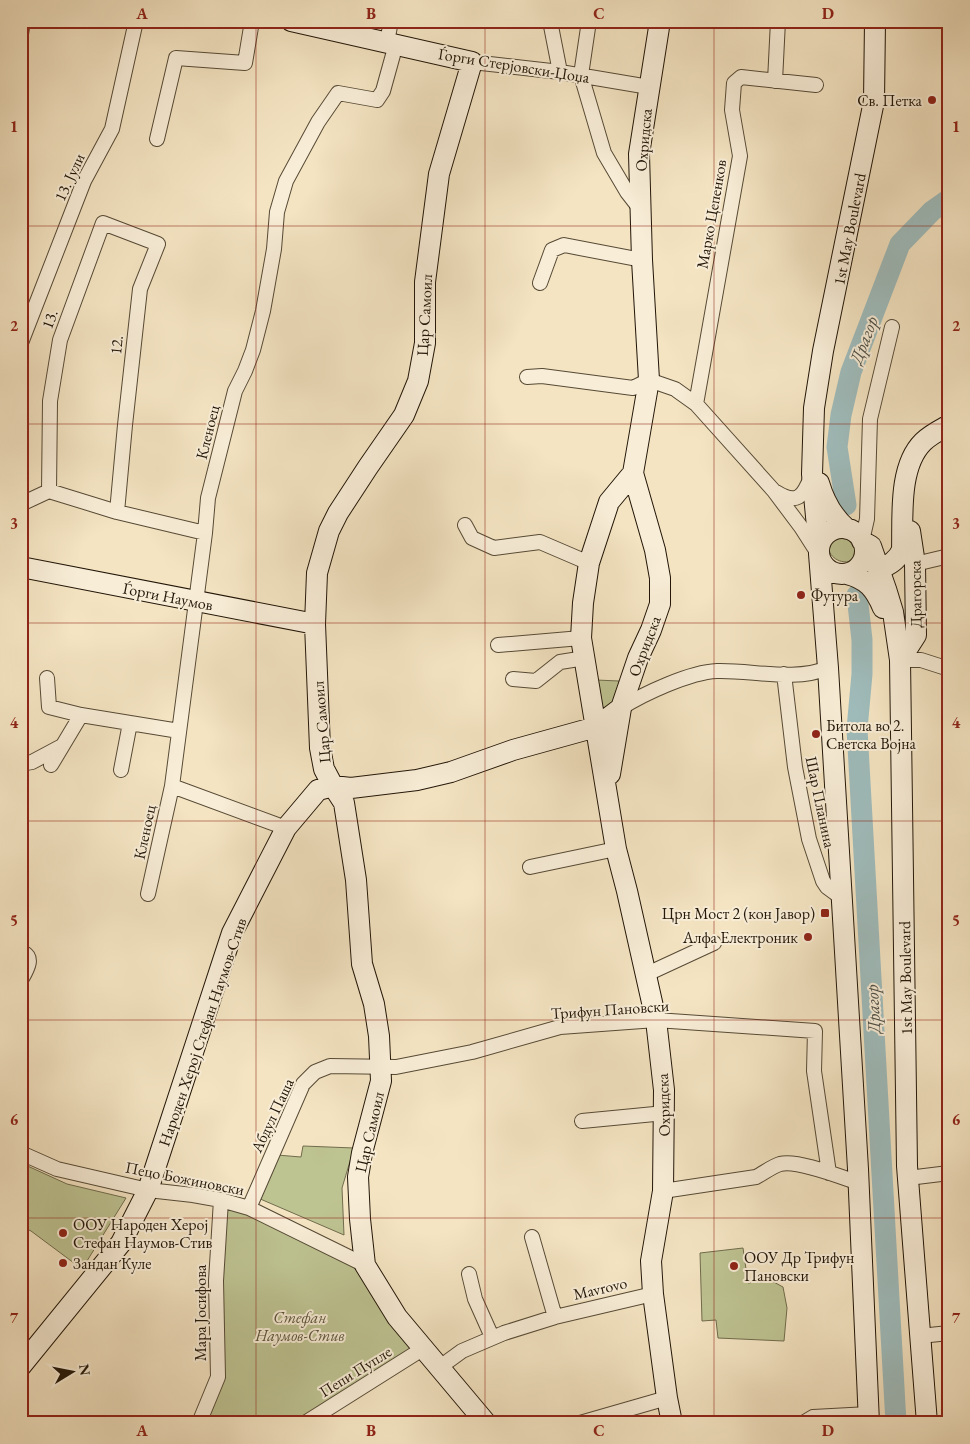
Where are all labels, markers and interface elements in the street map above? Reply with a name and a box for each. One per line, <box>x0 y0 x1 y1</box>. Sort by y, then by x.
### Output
text: A <box>135 3 148 24</box>
text: B <box>366 3 376 24</box>
text: C <box>593 3 605 24</box>
text: D <box>822 3 834 24</box>
street label: Ѓорги Стерјовски-Џоџа <box>437 43 592 88</box>
place label: Св. Петка <box>857 90 923 111</box>
marker: Св. Петка <box>926 94 938 106</box>
street label: Охридска <box>630 107 657 172</box>
text: 1 <box>10 116 18 137</box>
text: 1 <box>952 116 960 137</box>
street label: 13. Јули <box>49 149 90 205</box>
street label: Марко Цепенков <box>692 158 731 270</box>
street label: 1st May Boulevard <box>828 170 871 287</box>
street label: Цар Самоил <box>412 273 437 357</box>
street label: 13. <box>36 307 63 332</box>
water label: Драгор <box>843 313 884 369</box>
text: 2 <box>10 315 19 336</box>
text: 2 <box>952 315 961 336</box>
street label: 12. <box>105 334 128 356</box>
street label: Кленоец <box>191 402 225 461</box>
text: 3 <box>10 513 18 534</box>
text: 3 <box>952 513 960 534</box>
street label: Драгорска <box>904 559 927 628</box>
street label: Ѓорги Наумов <box>121 577 215 616</box>
place label: Футура <box>811 585 859 606</box>
marker: Футура <box>795 589 807 601</box>
street label: Охридска <box>623 612 666 679</box>
street label: Цар Самоил <box>307 680 336 764</box>
text: 4 <box>10 712 19 733</box>
text: 4 <box>952 712 961 733</box>
place label: Битола во 2. Светска Војна <box>826 715 916 754</box>
marker: Битола во 2. Светска Војна <box>810 728 822 740</box>
street label: Шар Планина <box>801 754 841 851</box>
street label: Кленоец <box>128 802 161 861</box>
place label: Црн Мост 2 (кон Јавор) <box>662 903 815 924</box>
marker: Црн Мост 2 (кон Јавор) <box>819 907 831 919</box>
text: 5 <box>10 910 18 931</box>
text: 5 <box>952 910 960 931</box>
street label: Народен Херој Стефан Наумов-Стив <box>153 915 252 1149</box>
street label: 1st May Boulevard <box>894 920 917 1035</box>
place label: Алфа Електроник <box>682 927 798 948</box>
marker: Алфа Електроник <box>802 931 814 943</box>
water label: Драгор <box>860 984 886 1036</box>
street label: Трифун Пановски <box>550 995 670 1024</box>
street label: Охридска <box>652 1072 675 1137</box>
street label: Абдул Паша <box>246 1074 299 1157</box>
street label: Цар Самоил <box>350 1089 389 1174</box>
text: 6 <box>10 1109 19 1130</box>
text: 6 <box>952 1109 961 1130</box>
street label: Пецо Божиновски <box>124 1157 247 1200</box>
place label: ООУ Народен Херој Стефан Наумов-Стив <box>73 1214 213 1253</box>
marker: ООУ Народен Херој Стефан Наумов-Стив <box>57 1227 69 1239</box>
place label: ООУ Др Трифун Пановски <box>744 1247 854 1286</box>
place label: Зандан Куле <box>73 1253 152 1274</box>
marker: Зандан Куле <box>57 1257 69 1269</box>
marker: ООУ Др Трифун Пановски <box>728 1260 740 1272</box>
street label: Мара Јосифова <box>190 1264 211 1361</box>
street label: Mavrovo <box>571 1272 629 1305</box>
text: 7 <box>10 1307 19 1328</box>
park label: Стефан Наумов-Стив <box>254 1307 345 1346</box>
text: 7 <box>952 1307 961 1328</box>
street label: Пепи Пупле <box>315 1341 395 1402</box>
north arrow <box>48 1346 98 1396</box>
text: N <box>75 1363 95 1378</box>
text: A <box>135 1420 148 1441</box>
text: B <box>366 1420 376 1441</box>
text: C <box>593 1420 605 1441</box>
text: D <box>822 1420 834 1441</box>

